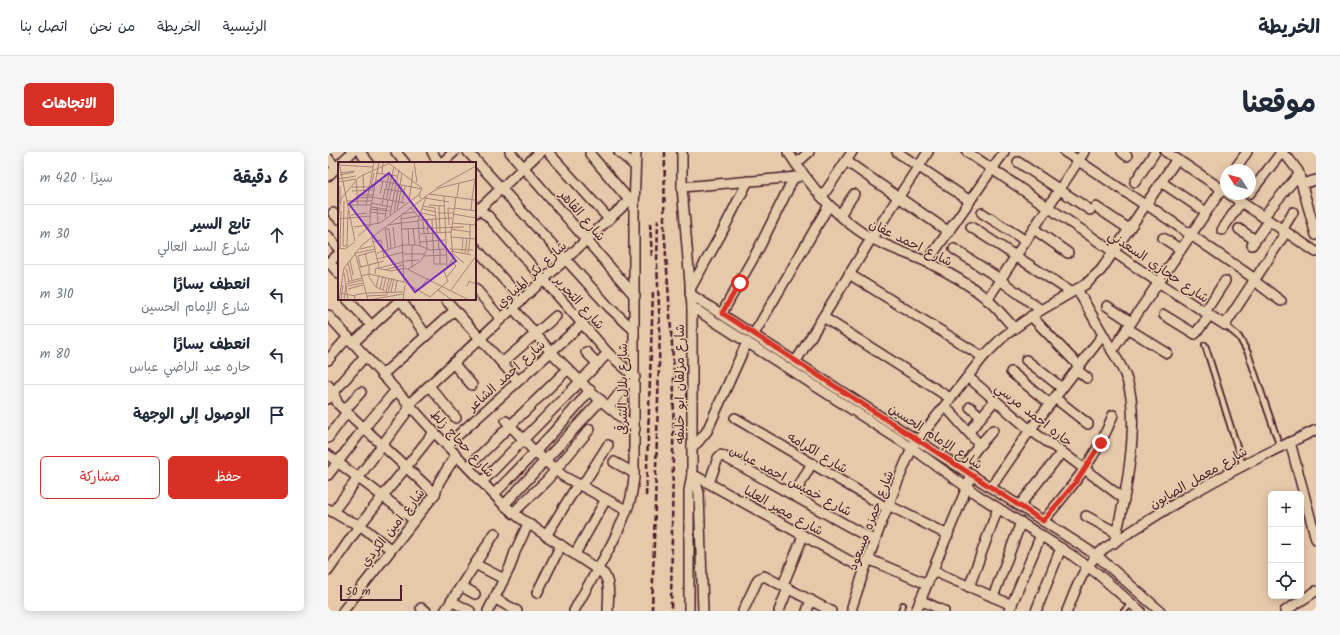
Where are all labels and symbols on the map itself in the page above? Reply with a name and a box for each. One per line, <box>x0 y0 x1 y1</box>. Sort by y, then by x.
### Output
inset map <box>338 162 476 300</box>
north arrow <box>1220 164 1256 200</box>
street label: شارع القاهر <box>553 185 610 246</box>
street label: شارع احمد عفان <box>865 214 956 273</box>
street label: شارع حجازي السعدني <box>1103 226 1213 309</box>
street label: شارع بكر المنياوي <box>492 237 572 314</box>
street label: شارع التحرير <box>548 270 609 335</box>
route start <box>731 274 749 292</box>
street label: شارع مزلقان ابو خليفه <box>670 324 691 444</box>
street label: شارع احمد الشاعر <box>463 335 551 418</box>
street label: شارع بلال الشرقي <box>613 343 634 435</box>
street label: حاره احمد مرسي <box>990 378 1077 453</box>
street label: شارع الإمام الحسين <box>884 399 987 476</box>
street label: شارع حجاج زلط <box>425 405 499 483</box>
street label: شارع الكرامه <box>783 427 852 480</box>
route end <box>1092 434 1110 452</box>
street label: شارع خميس احمد عباس <box>725 440 855 523</box>
street label: شارع معمل الصابون <box>1146 442 1252 515</box>
street label: شارع حمزه مسعود <box>843 468 900 573</box>
street label: شارع مصر العليا <box>740 481 827 542</box>
street label: شارع امين الكردي <box>356 484 431 572</box>
scale bar <box>340 583 402 602</box>

